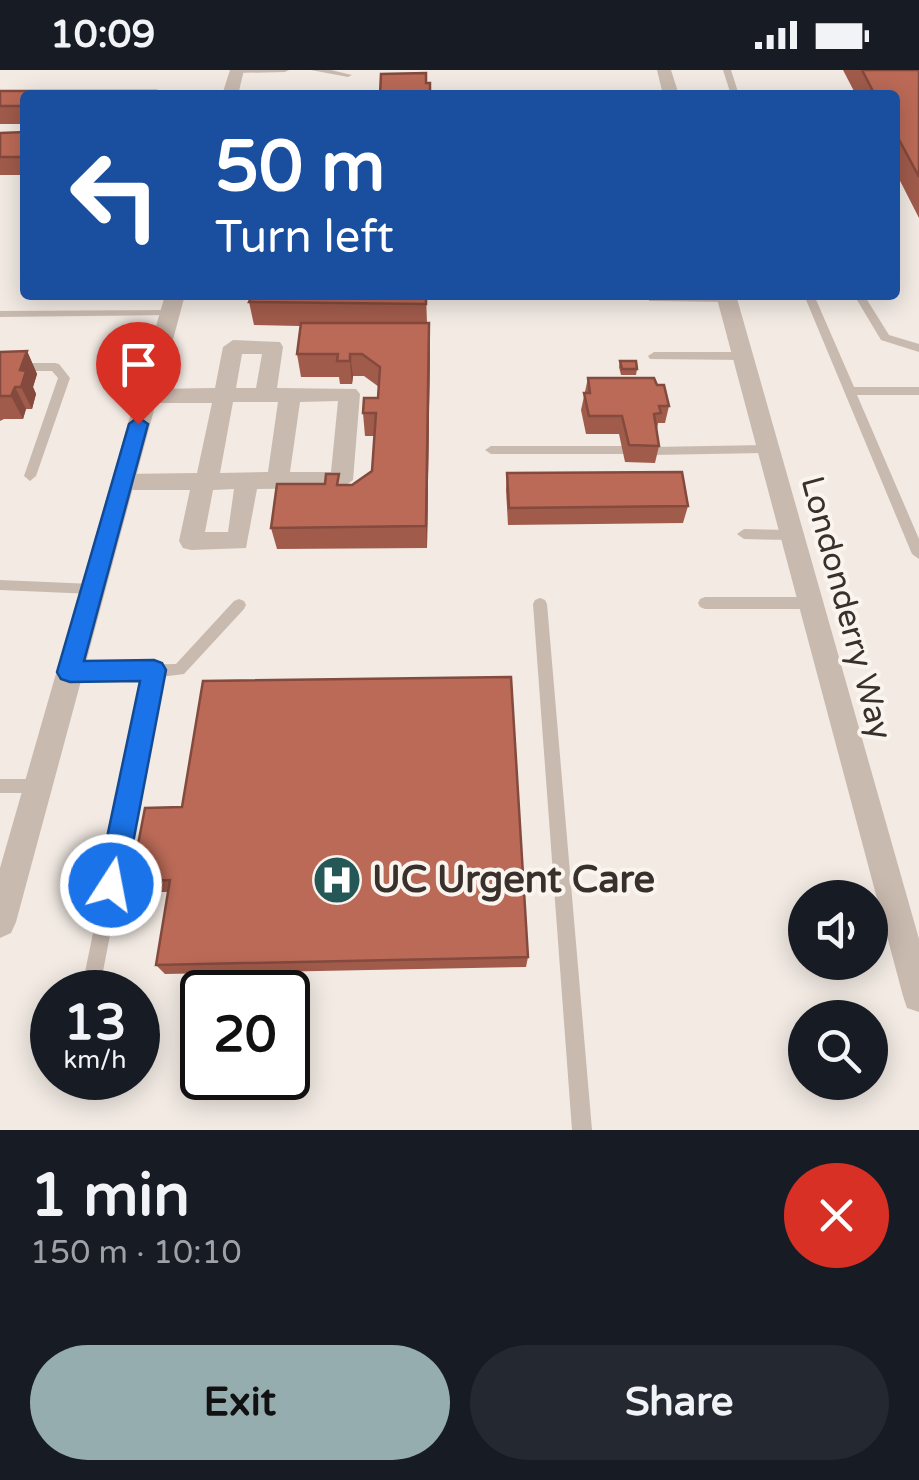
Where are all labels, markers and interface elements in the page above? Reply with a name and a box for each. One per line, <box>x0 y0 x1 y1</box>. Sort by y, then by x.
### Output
text: 10:09 <box>50 12 155 58</box>
text: 50 m <box>215 126 385 210</box>
icon: left <box>50 130 180 260</box>
text: Turn left <box>215 211 394 265</box>
pin <box>96 322 181 425</box>
icon: arrive <box>111 337 166 392</box>
street label: Londonderry Way <box>793 472 899 744</box>
position arrow <box>59 833 163 937</box>
hospital icon: UC Urgent Care <box>311 854 363 906</box>
place label: UC Urgent Care <box>372 857 655 903</box>
map controls <box>788 880 888 1100</box>
button: sound <box>788 880 888 980</box>
speed limit sign: 20 <box>180 970 310 1100</box>
text: 13 <box>64 993 126 1053</box>
button: search <box>788 1000 888 1100</box>
text: km/h <box>64 1045 126 1075</box>
text: 1 min <box>30 1160 190 1232</box>
button: close <box>784 1163 889 1268</box>
text: 150 m · 10:10 <box>30 1234 242 1272</box>
button: Exit <box>30 1345 450 1460</box>
button: Share <box>470 1345 889 1460</box>

